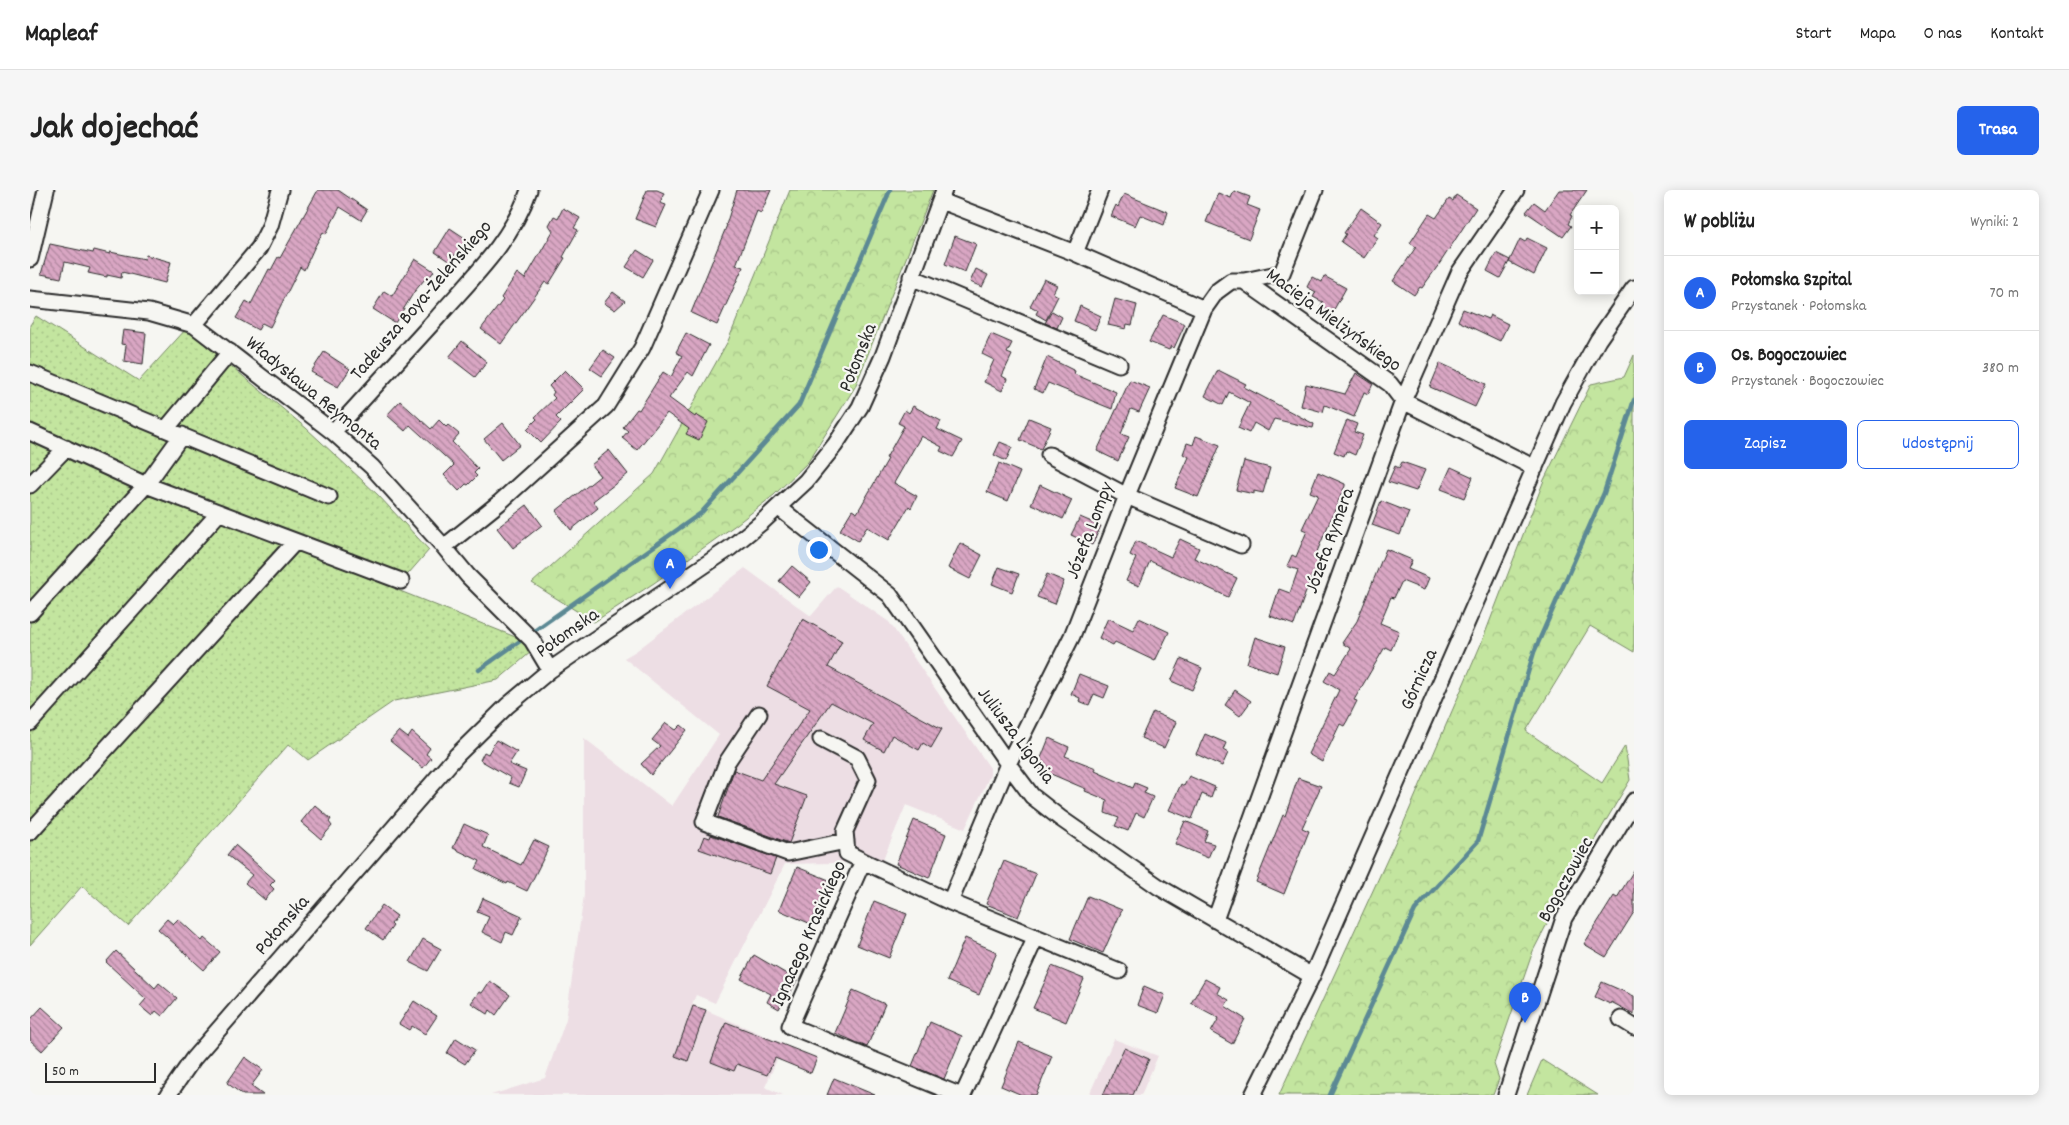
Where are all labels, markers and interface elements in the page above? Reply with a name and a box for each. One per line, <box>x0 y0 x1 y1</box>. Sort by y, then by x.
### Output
text: Mapleaf <box>25 18 97 52</box>
text: Start <box>1795 22 1832 47</box>
text: Mapa <box>1860 22 1895 47</box>
text: O nas <box>1923 22 1962 47</box>
text: Kontakt <box>1990 22 2044 47</box>
text: Jak dojechać <box>30 105 199 155</box>
button: Trasa <box>1957 106 2039 155</box>
map controls <box>1574 205 1619 295</box>
button: + <box>1574 205 1619 250</box>
text: W pobliżu <box>1684 208 1755 238</box>
text: Wyniki: 2 <box>1970 211 2019 234</box>
street label: Tadeusza Boya-Żeleńskiego <box>344 215 500 387</box>
button: − <box>1574 250 1619 295</box>
street label: Macieja Mielżyńskiego <box>1259 262 1407 380</box>
text: Połomska Szpital <box>1731 268 1852 295</box>
text: A <box>1696 282 1704 305</box>
text: 70 m <box>1989 282 2019 305</box>
text: Przystanek · Połomska <box>1731 295 1866 318</box>
street label: Połomska <box>833 319 886 396</box>
street label: Władysława Reymonta <box>239 330 388 458</box>
text: Os. Bogoczowiec <box>1731 343 1847 370</box>
text: B <box>1696 357 1704 380</box>
text: 380 m <box>1982 357 2019 380</box>
text: Przystanek · Bogoczowiec <box>1731 370 1884 393</box>
button: Zapisz <box>1684 420 1847 469</box>
button: Udostępnij <box>1857 420 2019 469</box>
street label: Józefa Lompy <box>1060 478 1123 584</box>
street label: Józefa Rymera <box>1299 484 1363 598</box>
your location <box>806 537 832 563</box>
pin: A <box>654 548 686 589</box>
street label: Połomska <box>531 602 606 666</box>
street label: Górnicza <box>1394 644 1446 715</box>
street label: Juliusza Ligonia <box>969 682 1061 791</box>
street label: Bogoczowiec <box>1532 832 1602 928</box>
street label: Ignacego Krasickiego <box>765 856 855 1011</box>
street label: Połomska <box>249 889 317 962</box>
pin: B <box>1509 982 1541 1023</box>
scale bar <box>45 1060 156 1083</box>
text: 50 m <box>52 1062 79 1082</box>

